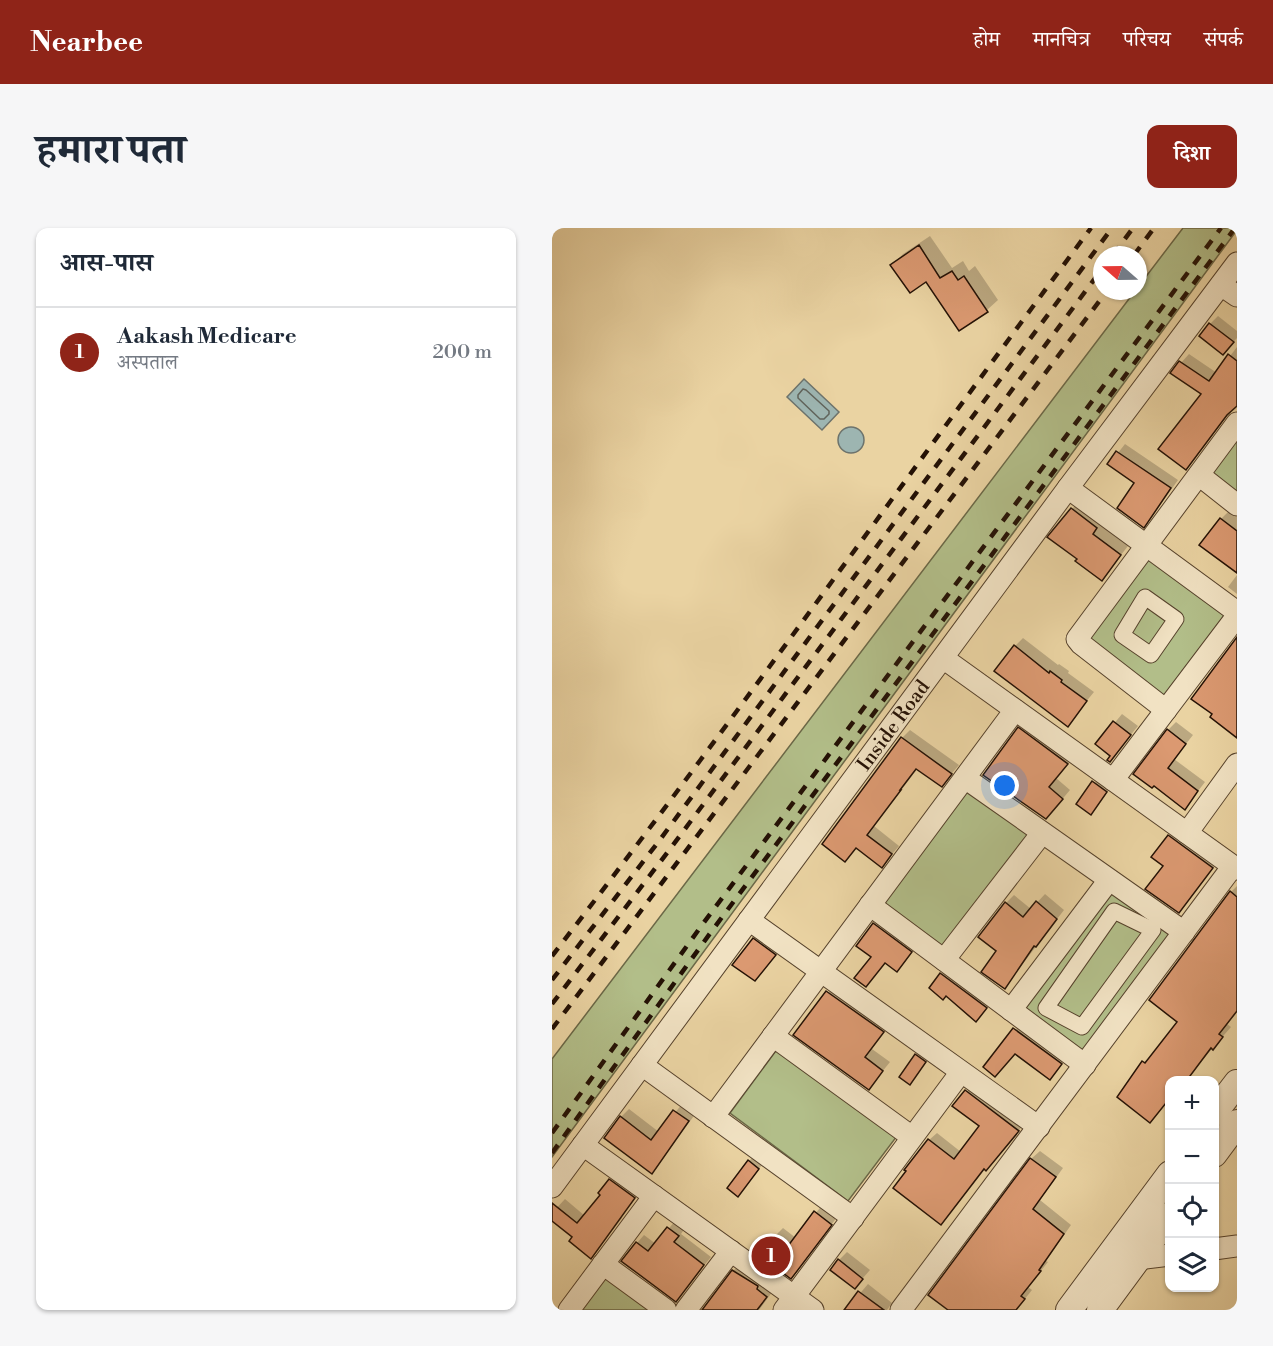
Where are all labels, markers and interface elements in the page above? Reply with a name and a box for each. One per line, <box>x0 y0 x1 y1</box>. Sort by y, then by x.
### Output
text: Nearbee <box>30 25 143 60</box>
text: होम <box>973 27 1000 53</box>
text: मानचित्र <box>1033 27 1090 53</box>
text: परिचय <box>1123 27 1171 53</box>
text: संपर्क <box>1204 27 1243 53</box>
text: हमारा पता <box>36 124 186 177</box>
button: दिशा <box>1147 125 1237 188</box>
north arrow <box>1093 246 1147 300</box>
text: आस-पास <box>60 247 153 279</box>
text: Aakash Medicare <box>117 323 297 350</box>
text: 1 <box>75 340 84 365</box>
text: 200 m <box>432 340 492 365</box>
text: अस्पताल <box>117 351 178 376</box>
street label: Inside Road <box>852 675 936 777</box>
your location <box>990 771 1019 800</box>
map controls <box>1165 1076 1219 1292</box>
button: + <box>1165 1076 1219 1130</box>
button: − <box>1165 1130 1219 1184</box>
button: locate <box>1165 1184 1219 1238</box>
pin: 1 <box>752 1234 790 1278</box>
button: layers <box>1165 1238 1219 1292</box>

